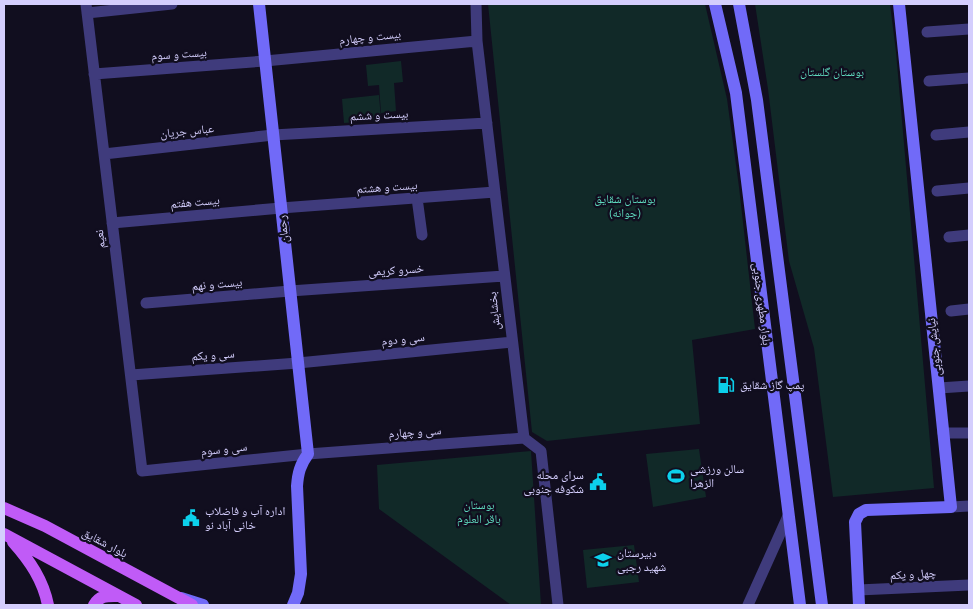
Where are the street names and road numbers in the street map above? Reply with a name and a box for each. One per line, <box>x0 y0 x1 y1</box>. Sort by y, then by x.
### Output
street label: بیست و چهارم <box>338 27 402 48</box>
street label: بیست و سوم <box>151 45 207 64</box>
street label: بیست و ششم <box>349 106 409 125</box>
street label: عباس جریان <box>159 121 215 141</box>
street label: بیست و هشتم <box>356 178 418 197</box>
street label: بیست هفتم <box>170 193 220 212</box>
street label: رحمان <box>275 214 291 243</box>
street label: نعیم <box>92 229 109 249</box>
street label: خسرو کریمی <box>368 261 425 279</box>
street label: بلوار مطهری جنوبی <box>750 262 774 346</box>
street label: بیست و نهم <box>191 275 243 294</box>
street label: بخشایش <box>485 291 503 331</box>
street label: نیایش جنوبی <box>924 317 944 377</box>
street label: سی و دوم <box>381 330 426 349</box>
street label: سی و یکم <box>191 347 235 364</box>
street label: سی و چهارم <box>388 423 442 442</box>
street label: سی و سوم <box>200 440 248 459</box>
street label: بلوار شقایق <box>80 525 130 561</box>
street label: چهل و یکم <box>889 566 937 583</box>

